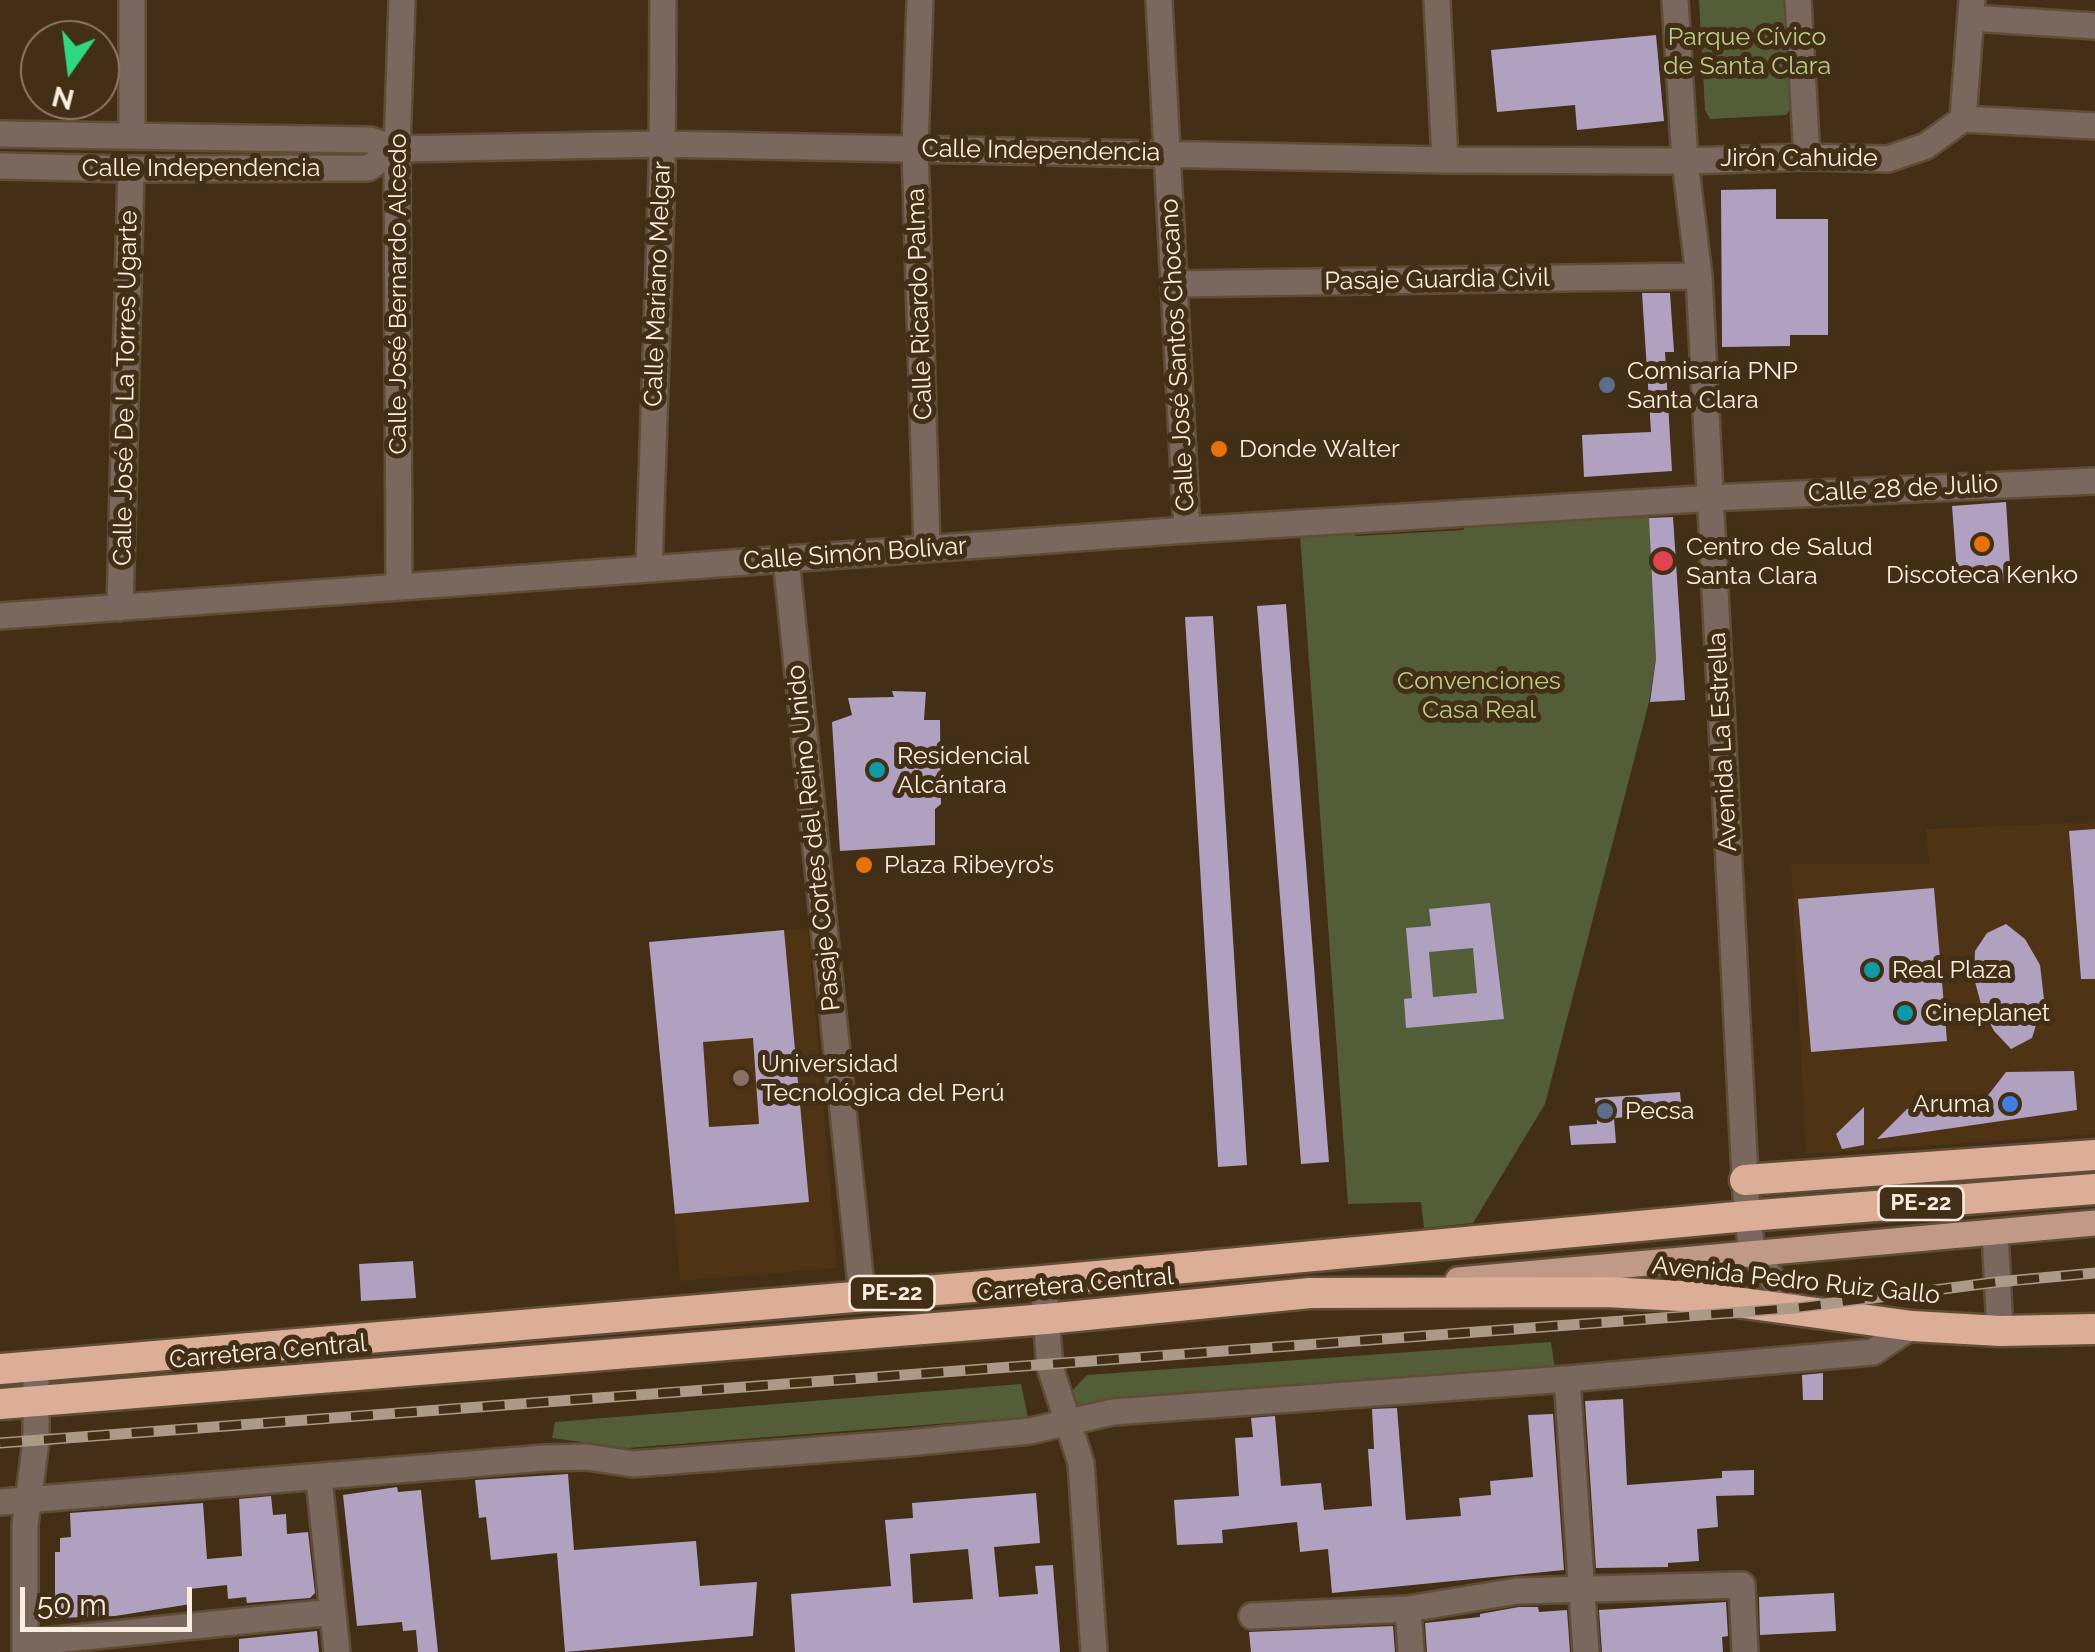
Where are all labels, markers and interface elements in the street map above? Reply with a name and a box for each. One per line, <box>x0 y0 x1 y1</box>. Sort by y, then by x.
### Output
north arrow <box>20 20 120 120</box>
park label: Parque Cívico de Santa Clara <box>1663 22 1831 81</box>
text: N <box>49 79 77 116</box>
street label: Calle José Bernardo Alcedo <box>383 133 413 455</box>
street label: Calle Independencia <box>921 134 1161 168</box>
street label: Jirón Cahuide <box>1720 143 1878 173</box>
street label: Calle Independencia <box>82 153 320 183</box>
street label: Calle Mariano Melgar <box>639 161 677 407</box>
street label: Calle Ricardo Palma <box>901 188 939 420</box>
street label: Calle José Santos Chocano <box>1155 198 1201 512</box>
street label: Calle José De La Torres Ugarte <box>108 210 144 566</box>
street label: Pasaje Guardia Civil <box>1324 263 1550 297</box>
place label: Comisaría PNP Santa Clara <box>1627 356 1798 415</box>
marker: Comisaría PNP Santa Clara <box>1596 374 1618 396</box>
place label: Donde Walter <box>1239 434 1400 464</box>
marker: Donde Walter <box>1208 438 1230 460</box>
street label: Calle 28 de Julio <box>1807 469 1999 509</box>
street label: Calle Simón Bolívar <box>742 531 968 577</box>
place label: Centro de Salud Santa Clara <box>1686 532 1873 591</box>
marker: Discoteca Kenko <box>1971 533 1993 555</box>
marker: Centro de Salud Santa Clara <box>1650 548 1676 574</box>
place label: Discoteca Kenko <box>1886 560 2078 590</box>
street label: Avenida La Estrella <box>1702 632 1744 852</box>
street label: Pasaje Cortes del Reino Unido <box>781 663 847 1013</box>
park label: Convenciones Casa Real <box>1397 666 1561 725</box>
place label: Residencial Alcántara <box>897 741 1030 800</box>
marker: Residencial Alcántara <box>866 759 888 781</box>
place label: Plaza Ribeyro’s <box>884 850 1054 880</box>
marker: Plaza Ribeyro’s <box>853 854 875 876</box>
place label: Real Plaza <box>1892 955 2011 985</box>
marker: Real Plaza <box>1861 959 1883 981</box>
place label: Cineplanet <box>1925 998 2050 1028</box>
marker: Cineplanet <box>1894 1002 1916 1024</box>
place label: Universidad Tecnológica del Perú <box>761 1049 1005 1108</box>
marker: Universidad Tecnológica del Perú <box>730 1067 752 1089</box>
place label: Aruma <box>1913 1089 1990 1119</box>
marker: Aruma <box>1999 1093 2021 1115</box>
place label: Pecsa <box>1625 1096 1694 1126</box>
marker: Pecsa <box>1594 1100 1616 1122</box>
road number: PE-22 <box>1878 1186 1964 1220</box>
street label: Avenida Pedro Ruiz Gallo <box>1650 1251 1942 1311</box>
street label: Carretera Central <box>975 1261 1175 1309</box>
road number: PE-22 <box>850 1276 934 1310</box>
street label: Carretera Central <box>168 1328 368 1376</box>
scale bar <box>25 1567 198 1629</box>
text: 50 m <box>37 1587 107 1622</box>

